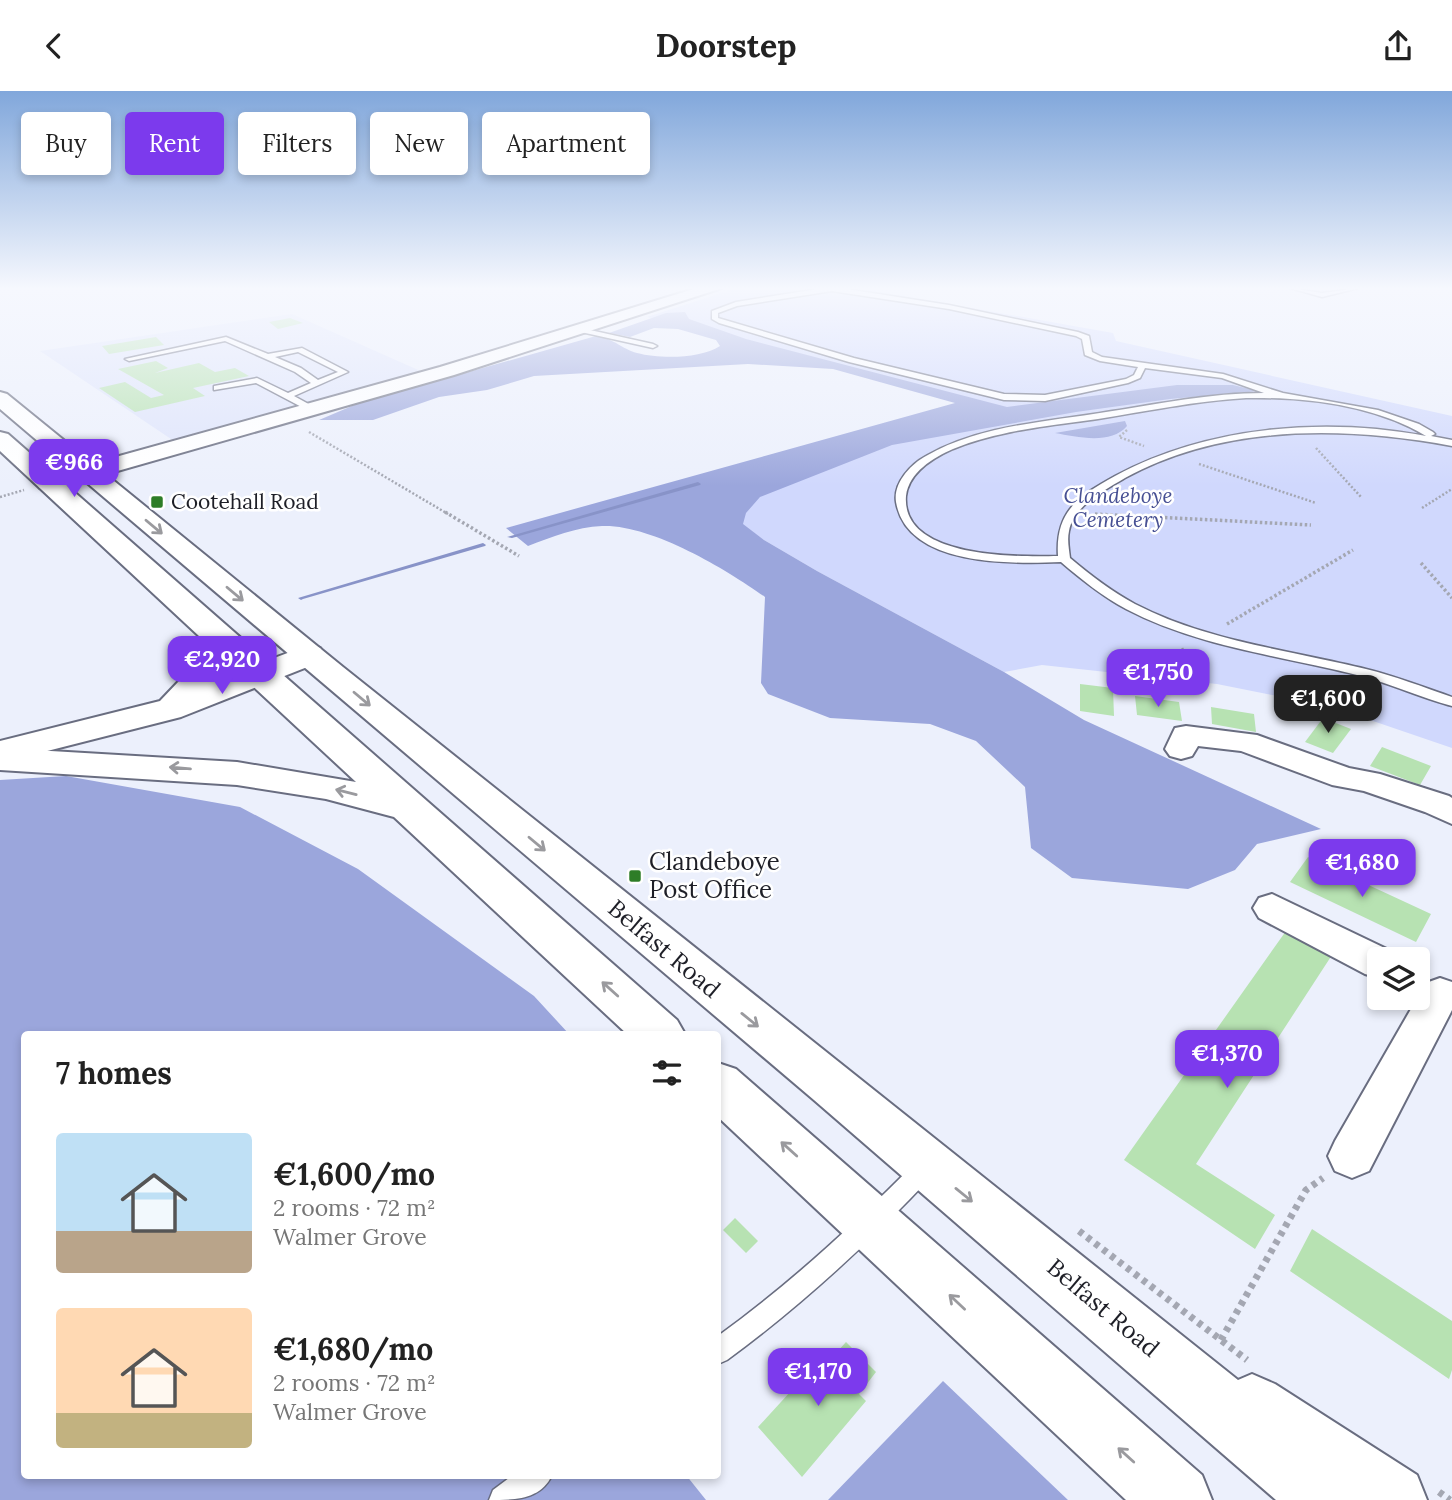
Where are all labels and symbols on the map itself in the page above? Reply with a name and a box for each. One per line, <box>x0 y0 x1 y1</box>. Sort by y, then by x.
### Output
pin: €966 <box>33 439 115 499</box>
park label: Clandeboye Cemetery <box>1064 482 1172 533</box>
place label: Cootehall Road <box>171 488 319 515</box>
marker: Cootehall Road <box>149 494 165 510</box>
one-way arrow <box>144 519 162 535</box>
one-way arrow <box>226 587 244 602</box>
pin: €2,920 <box>165 637 279 696</box>
pin: €1,750 <box>1101 649 1215 709</box>
pin: €1,600 <box>1271 675 1385 735</box>
one-way arrow <box>352 691 370 707</box>
one-way arrow <box>169 762 191 775</box>
one-way arrow <box>335 785 358 798</box>
one-way arrow <box>528 836 546 852</box>
pin: €1,680 <box>1305 839 1419 899</box>
place label: Clandeboye Post Office <box>649 846 780 905</box>
marker: Clandeboye Post Office <box>627 868 643 884</box>
street label: Belfast Road <box>602 893 727 1005</box>
one-way arrow <box>602 980 619 997</box>
one-way arrow <box>741 1012 759 1028</box>
pin: €1,370 <box>1170 1031 1284 1090</box>
one-way arrow <box>780 1141 798 1157</box>
one-way arrow <box>955 1187 973 1203</box>
street label: Belfast Road <box>1041 1252 1166 1364</box>
one-way arrow <box>948 1294 966 1310</box>
pin: €1,170 <box>761 1349 875 1408</box>
one-way arrow <box>1118 1446 1135 1463</box>

